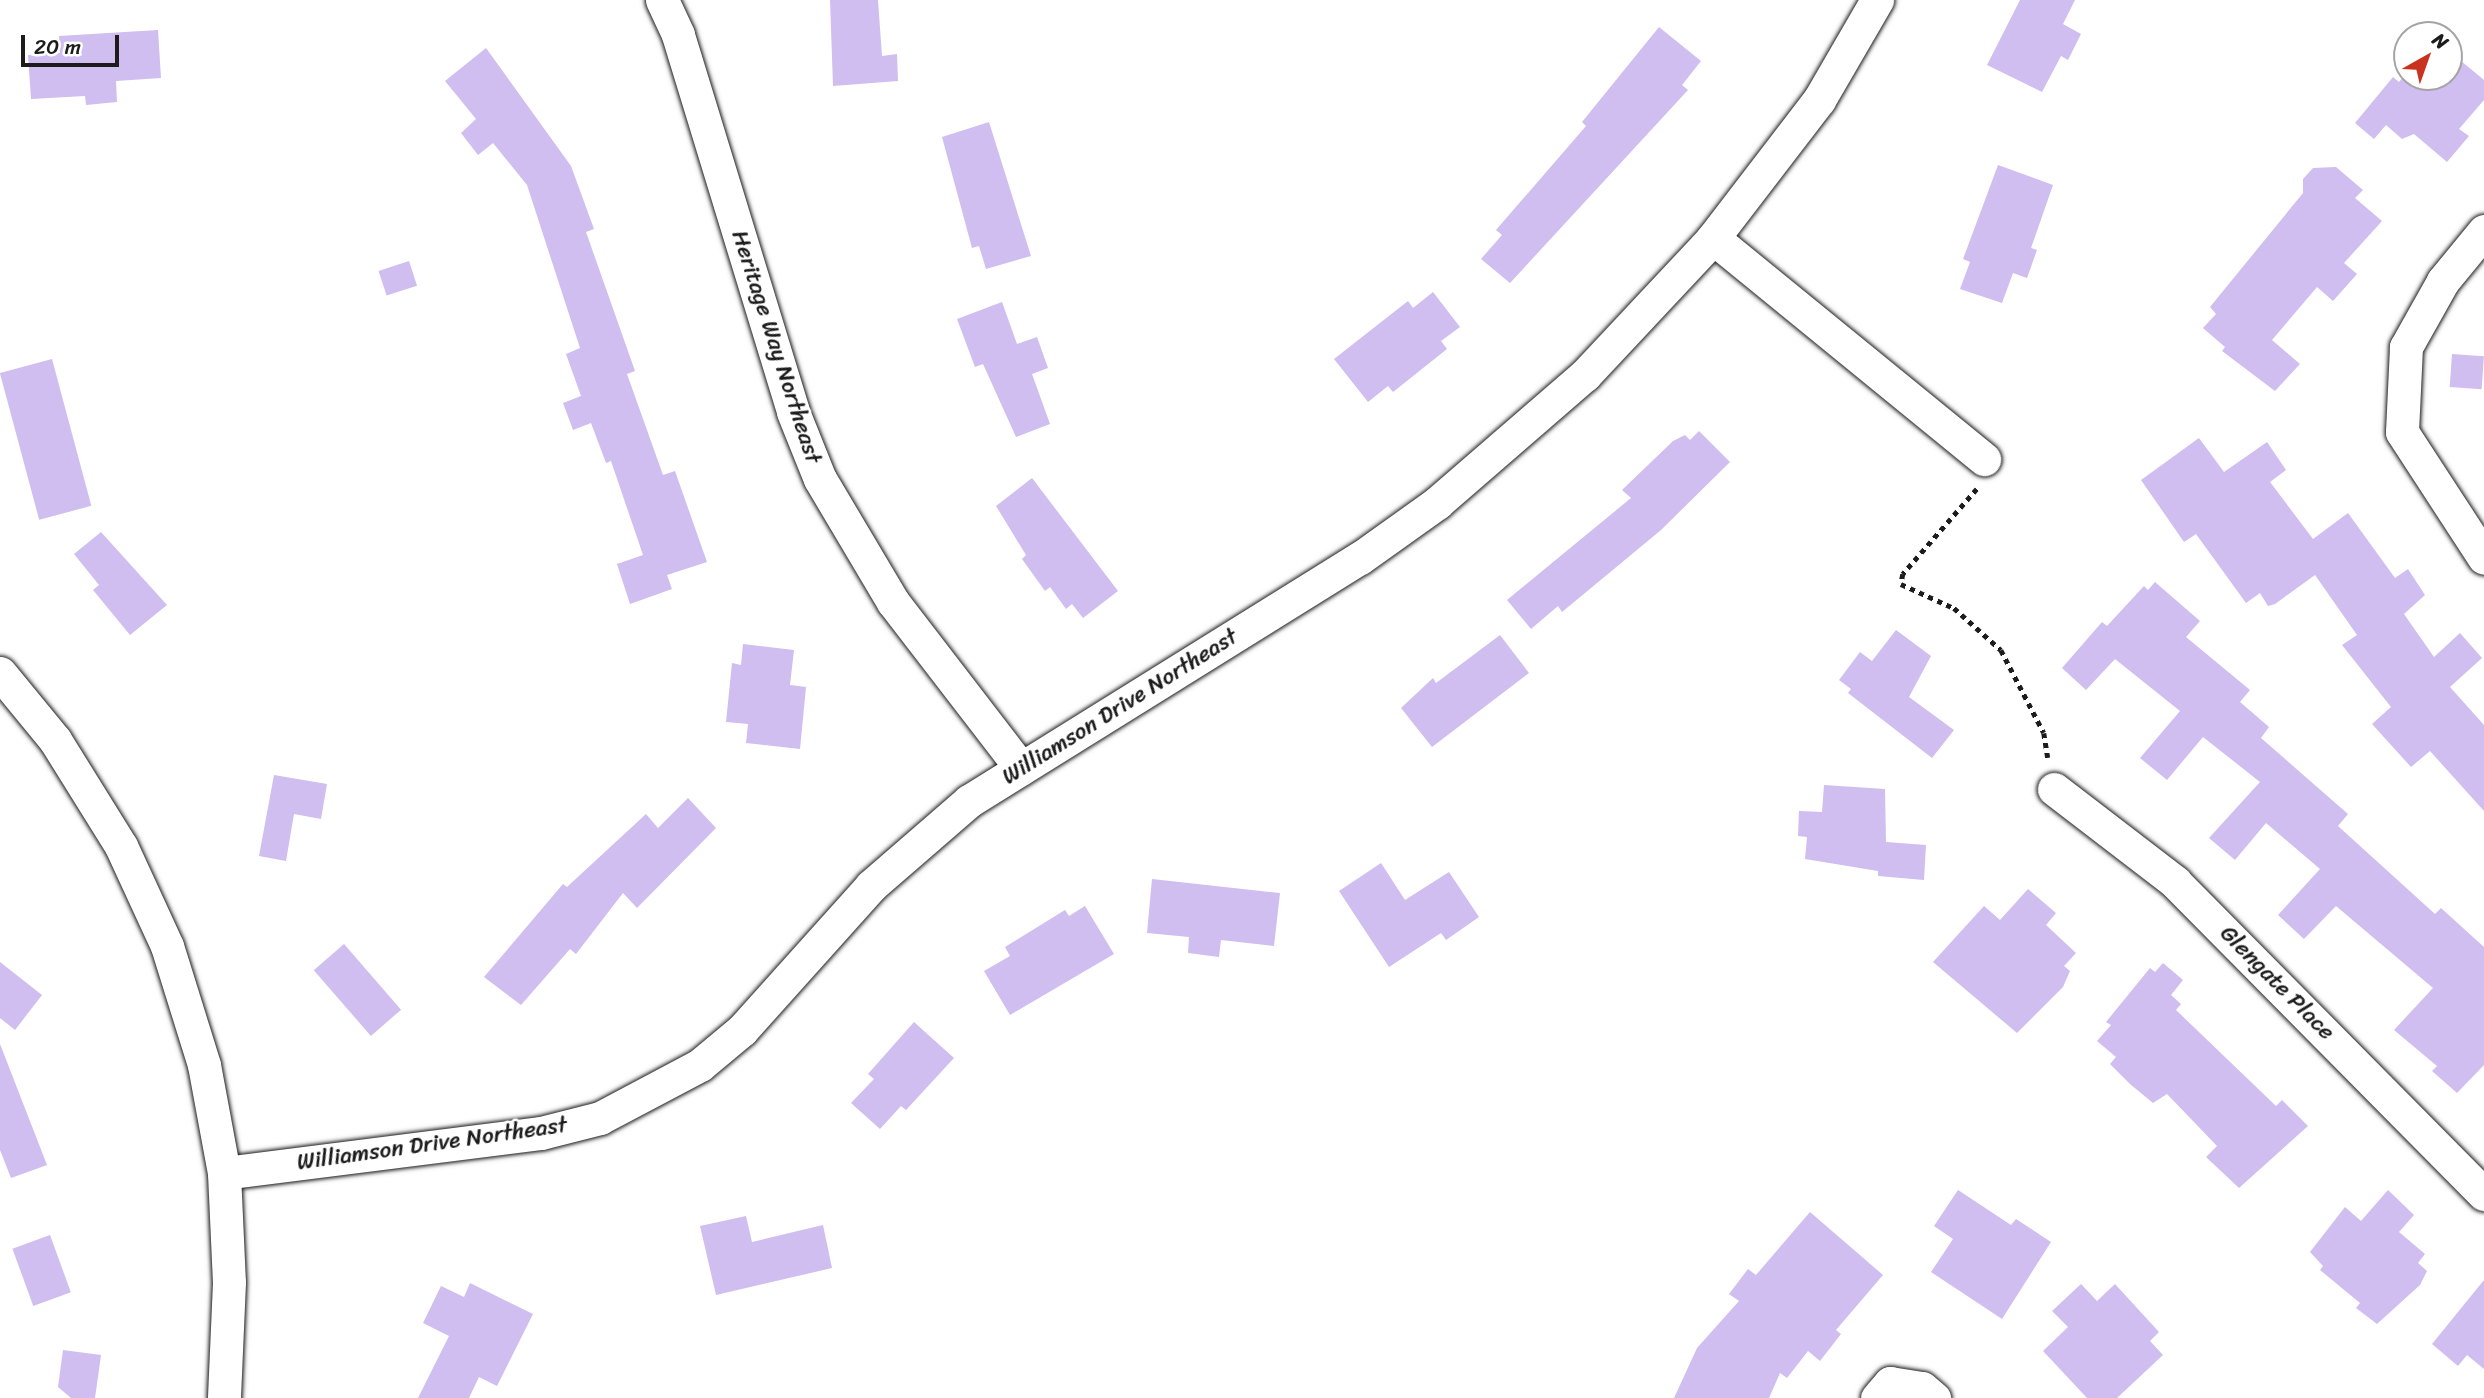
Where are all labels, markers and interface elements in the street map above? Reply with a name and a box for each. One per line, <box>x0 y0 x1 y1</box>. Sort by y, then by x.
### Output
scale bar <box>24 21 122 65</box>
north arrow <box>2393 21 2463 91</box>
text: N <box>2425 24 2456 58</box>
text: 20 m <box>34 28 81 66</box>
street label: Heritage Way Northeast <box>725 226 827 468</box>
street label: Williamson Drive Northeast <box>996 623 1244 791</box>
street label: Glengate Place <box>2214 920 2340 1046</box>
street label: Williamson Drive Northeast <box>294 1111 570 1177</box>

